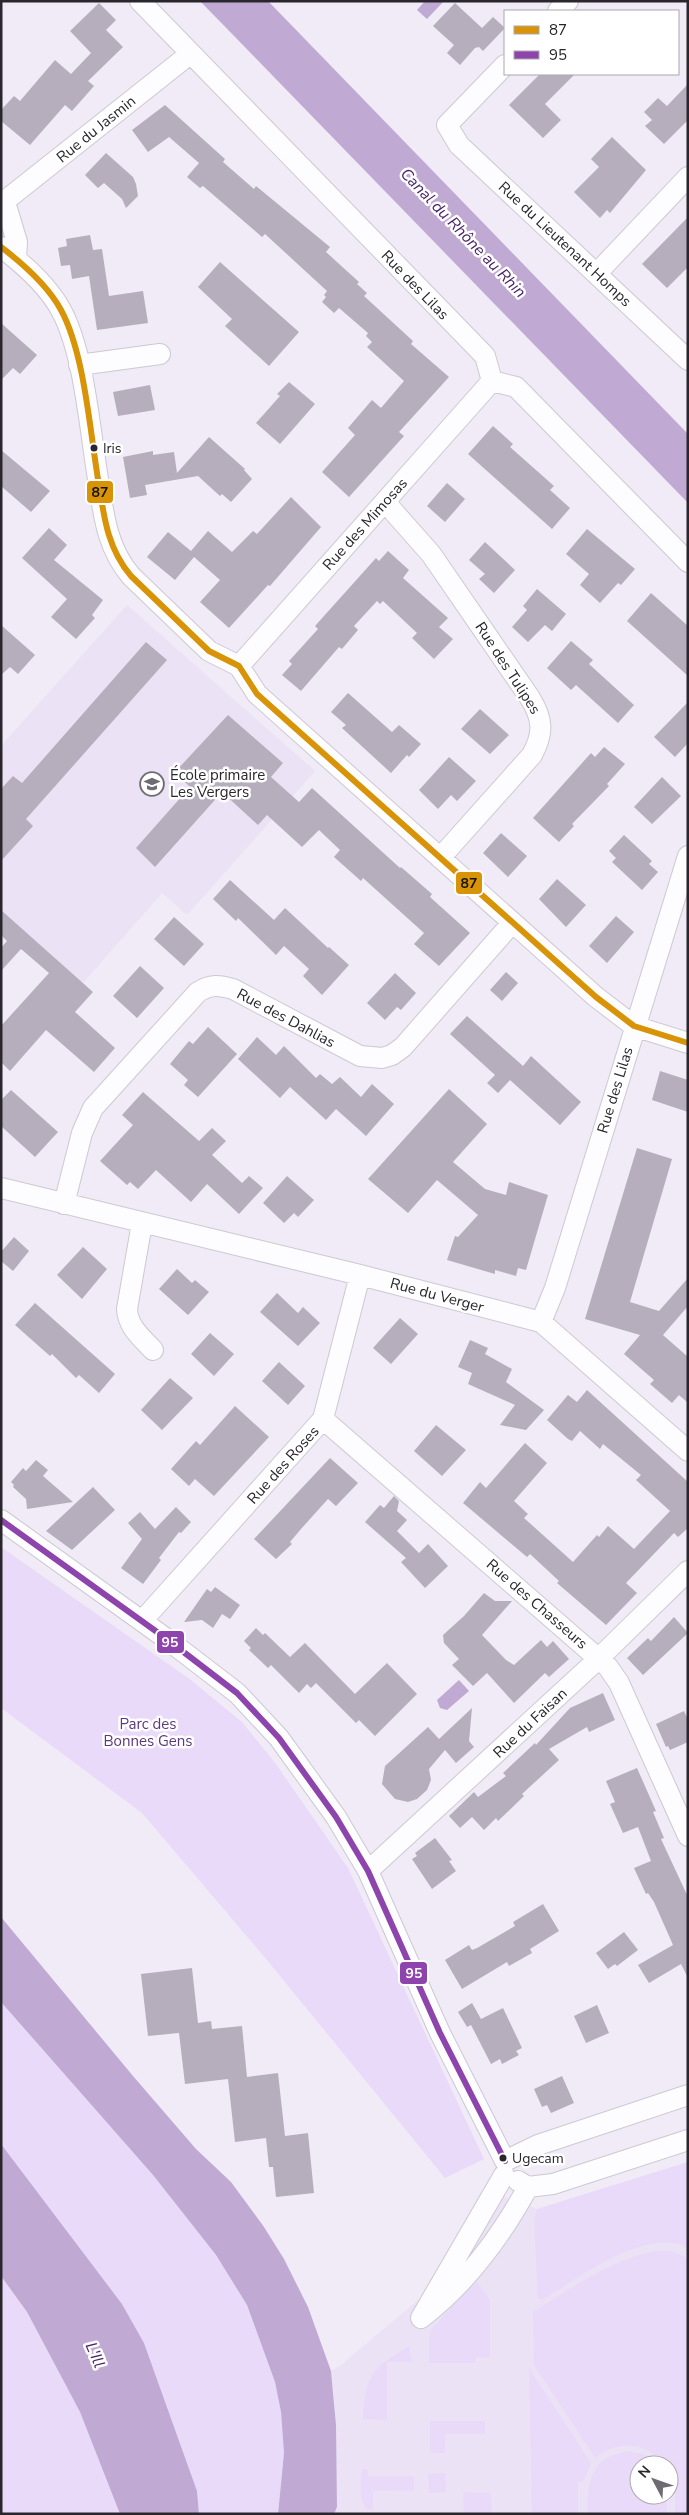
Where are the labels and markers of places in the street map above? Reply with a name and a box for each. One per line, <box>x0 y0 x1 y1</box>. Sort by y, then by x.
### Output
place label: Iris <box>103 439 122 458</box>
marker: Iris <box>89 443 99 453</box>
place label: École primaire Les Vergers <box>170 765 265 802</box>
school or university icon: École primaire Les Vergers <box>139 771 165 797</box>
place label: Ugecam <box>512 2149 564 2168</box>
marker: Ugecam <box>498 2153 508 2163</box>

